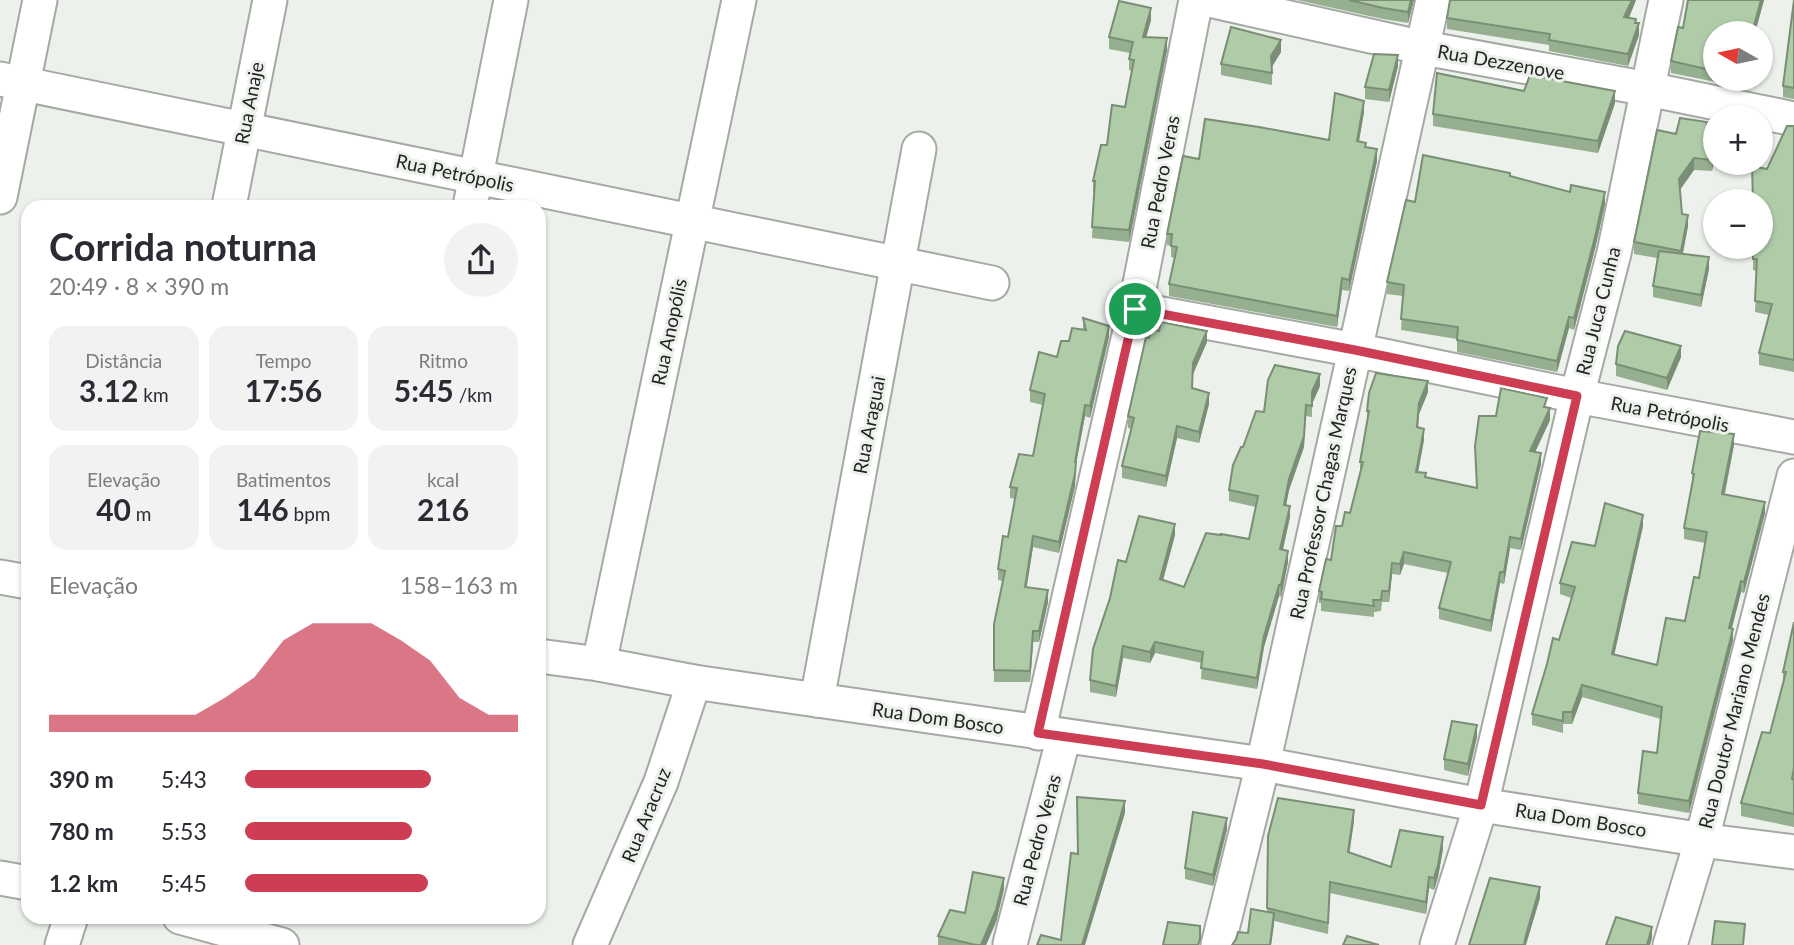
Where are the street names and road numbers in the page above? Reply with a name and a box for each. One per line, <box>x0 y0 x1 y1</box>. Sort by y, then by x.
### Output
street label: Rua Dezzenove <box>1436 39 1566 84</box>
street label: Rua Anaje <box>229 60 268 146</box>
street label: Rua Pedro Veras <box>1135 113 1184 251</box>
street label: Rua Petrópolis <box>394 149 516 196</box>
street label: Rua Juca Cunha <box>1570 244 1625 377</box>
street label: Rua Anopólis <box>646 276 691 387</box>
street label: Rua Professor Chagas Marques <box>1284 364 1361 621</box>
street label: Rua Araguai <box>848 374 889 476</box>
street label: Rua Petrópolis <box>1609 391 1731 436</box>
street label: Rua Doutor Mariano Mendes <box>1693 591 1774 831</box>
street label: Rua Dom Bosco <box>871 697 1005 738</box>
street label: Rua Aracruz <box>616 764 675 865</box>
street label: Rua Pedro Veras <box>1008 772 1065 908</box>
street label: Rua Dom Bosco <box>1514 798 1648 841</box>

